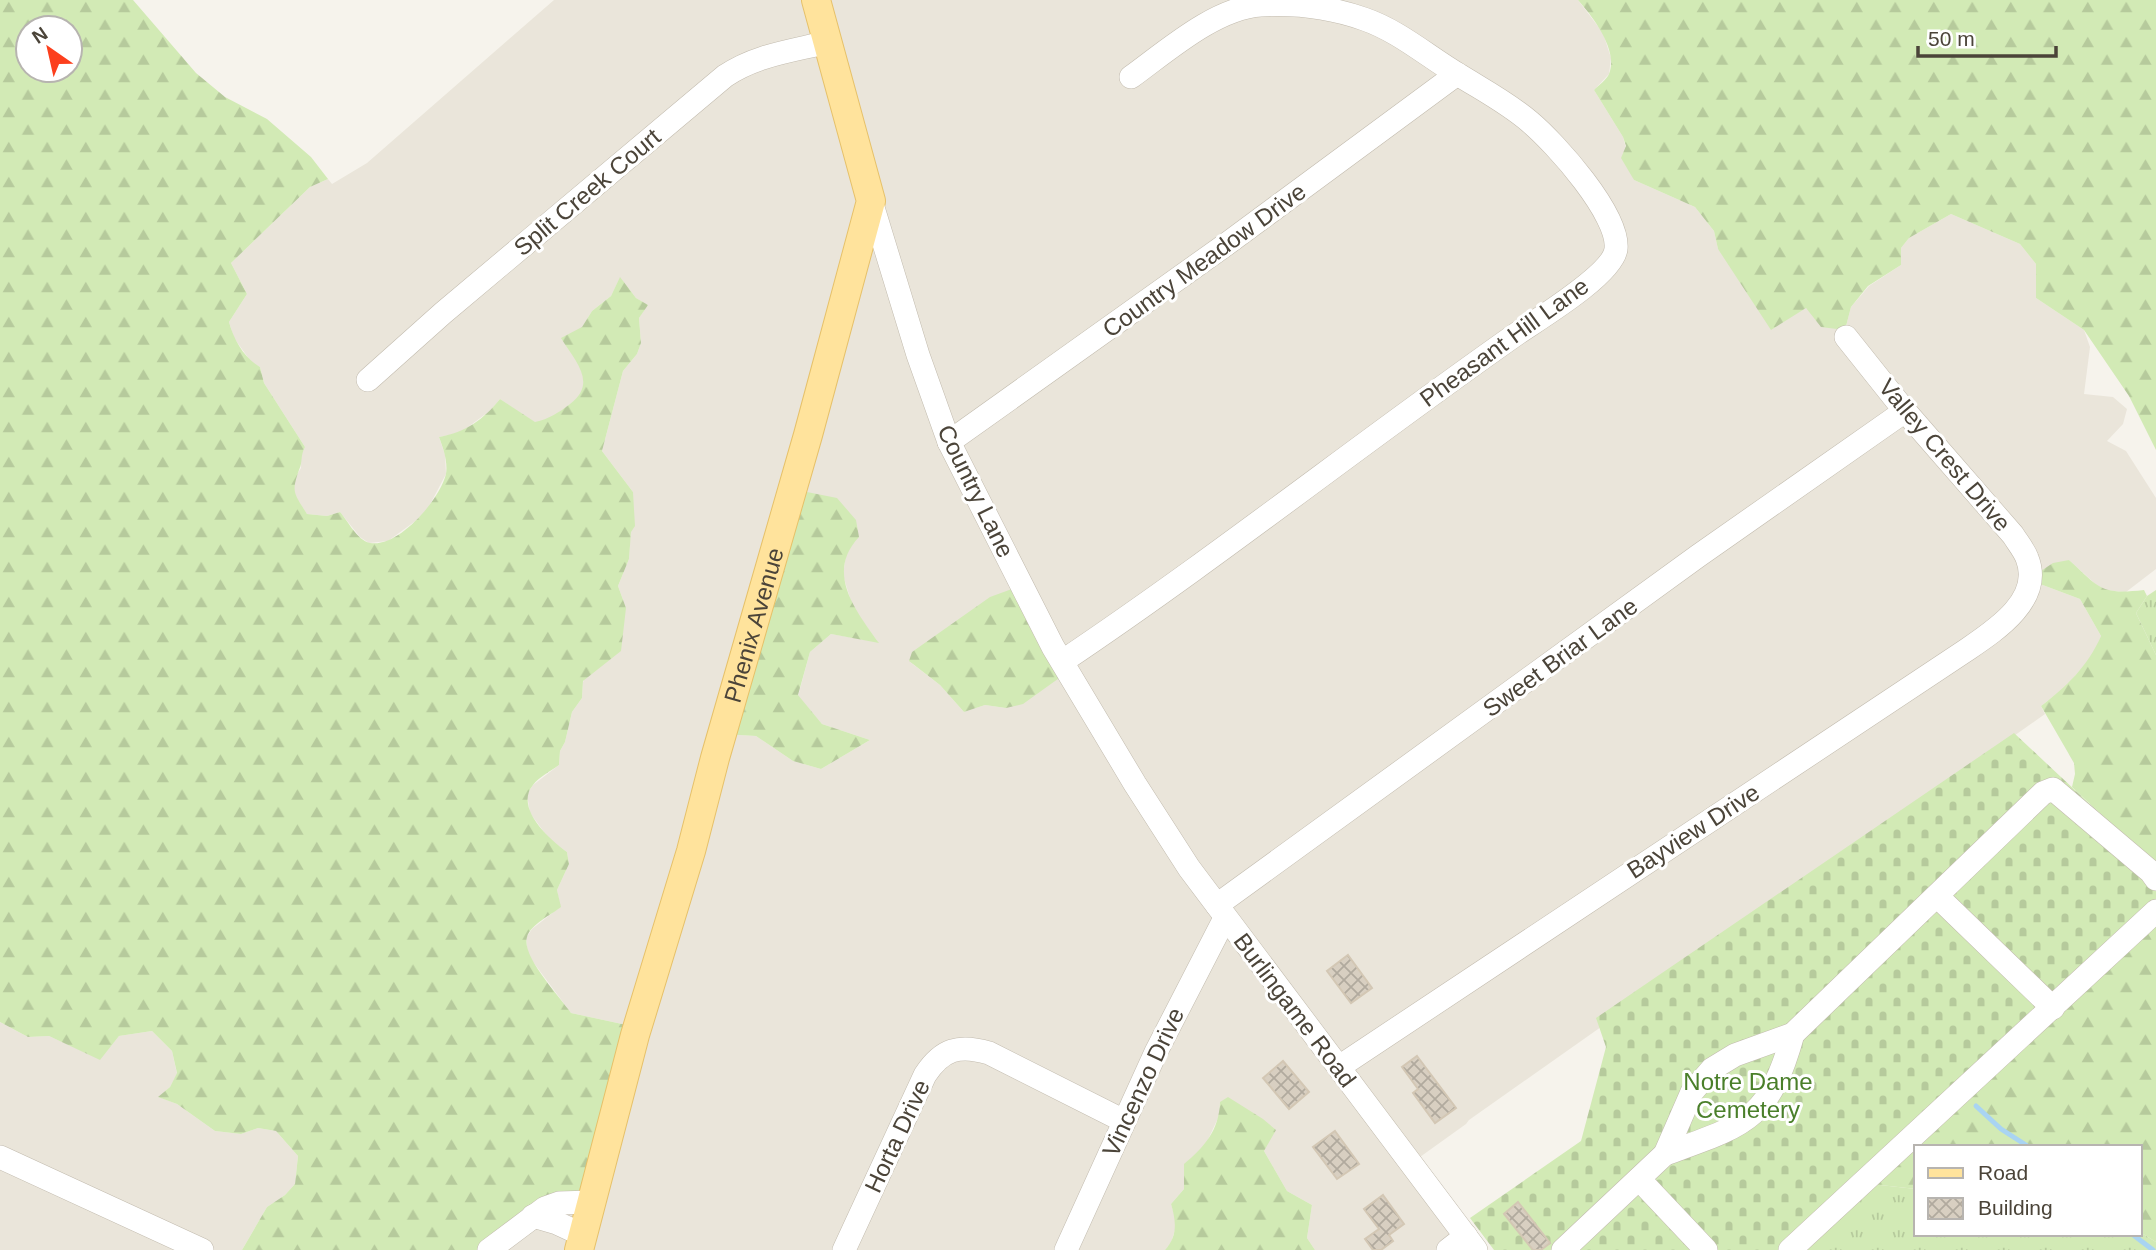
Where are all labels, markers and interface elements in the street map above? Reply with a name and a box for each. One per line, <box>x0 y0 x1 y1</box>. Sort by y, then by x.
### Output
north arrow <box>14 14 84 84</box>
scale bar <box>1918 14 2056 58</box>
text: N <box>28 23 51 48</box>
text: 50 m <box>1928 27 1975 50</box>
street label: Split Creek Court <box>508 123 666 261</box>
street label: Country Meadow Drive <box>1097 177 1311 343</box>
street label: Pheasant Hill Lane <box>1415 272 1593 412</box>
street label: Valley Crest Drive <box>1874 373 2016 537</box>
street label: Country Lane <box>932 420 1020 562</box>
street label: Phenix Avenue <box>718 544 788 705</box>
street label: Sweet Briar Lane <box>1478 592 1642 722</box>
street label: Bayview Drive <box>1622 778 1764 884</box>
street label: Burlingame Road <box>1228 928 1362 1092</box>
street label: Vincenzo Drive <box>1097 1003 1189 1161</box>
park label: Notre Dame Cemetery <box>1683 1068 1813 1123</box>
street label: Horta Drive <box>859 1075 935 1197</box>
legend <box>1914 1145 2142 1236</box>
text: Road <box>1978 1161 2028 1184</box>
text: Building <box>1978 1196 2053 1219</box>

